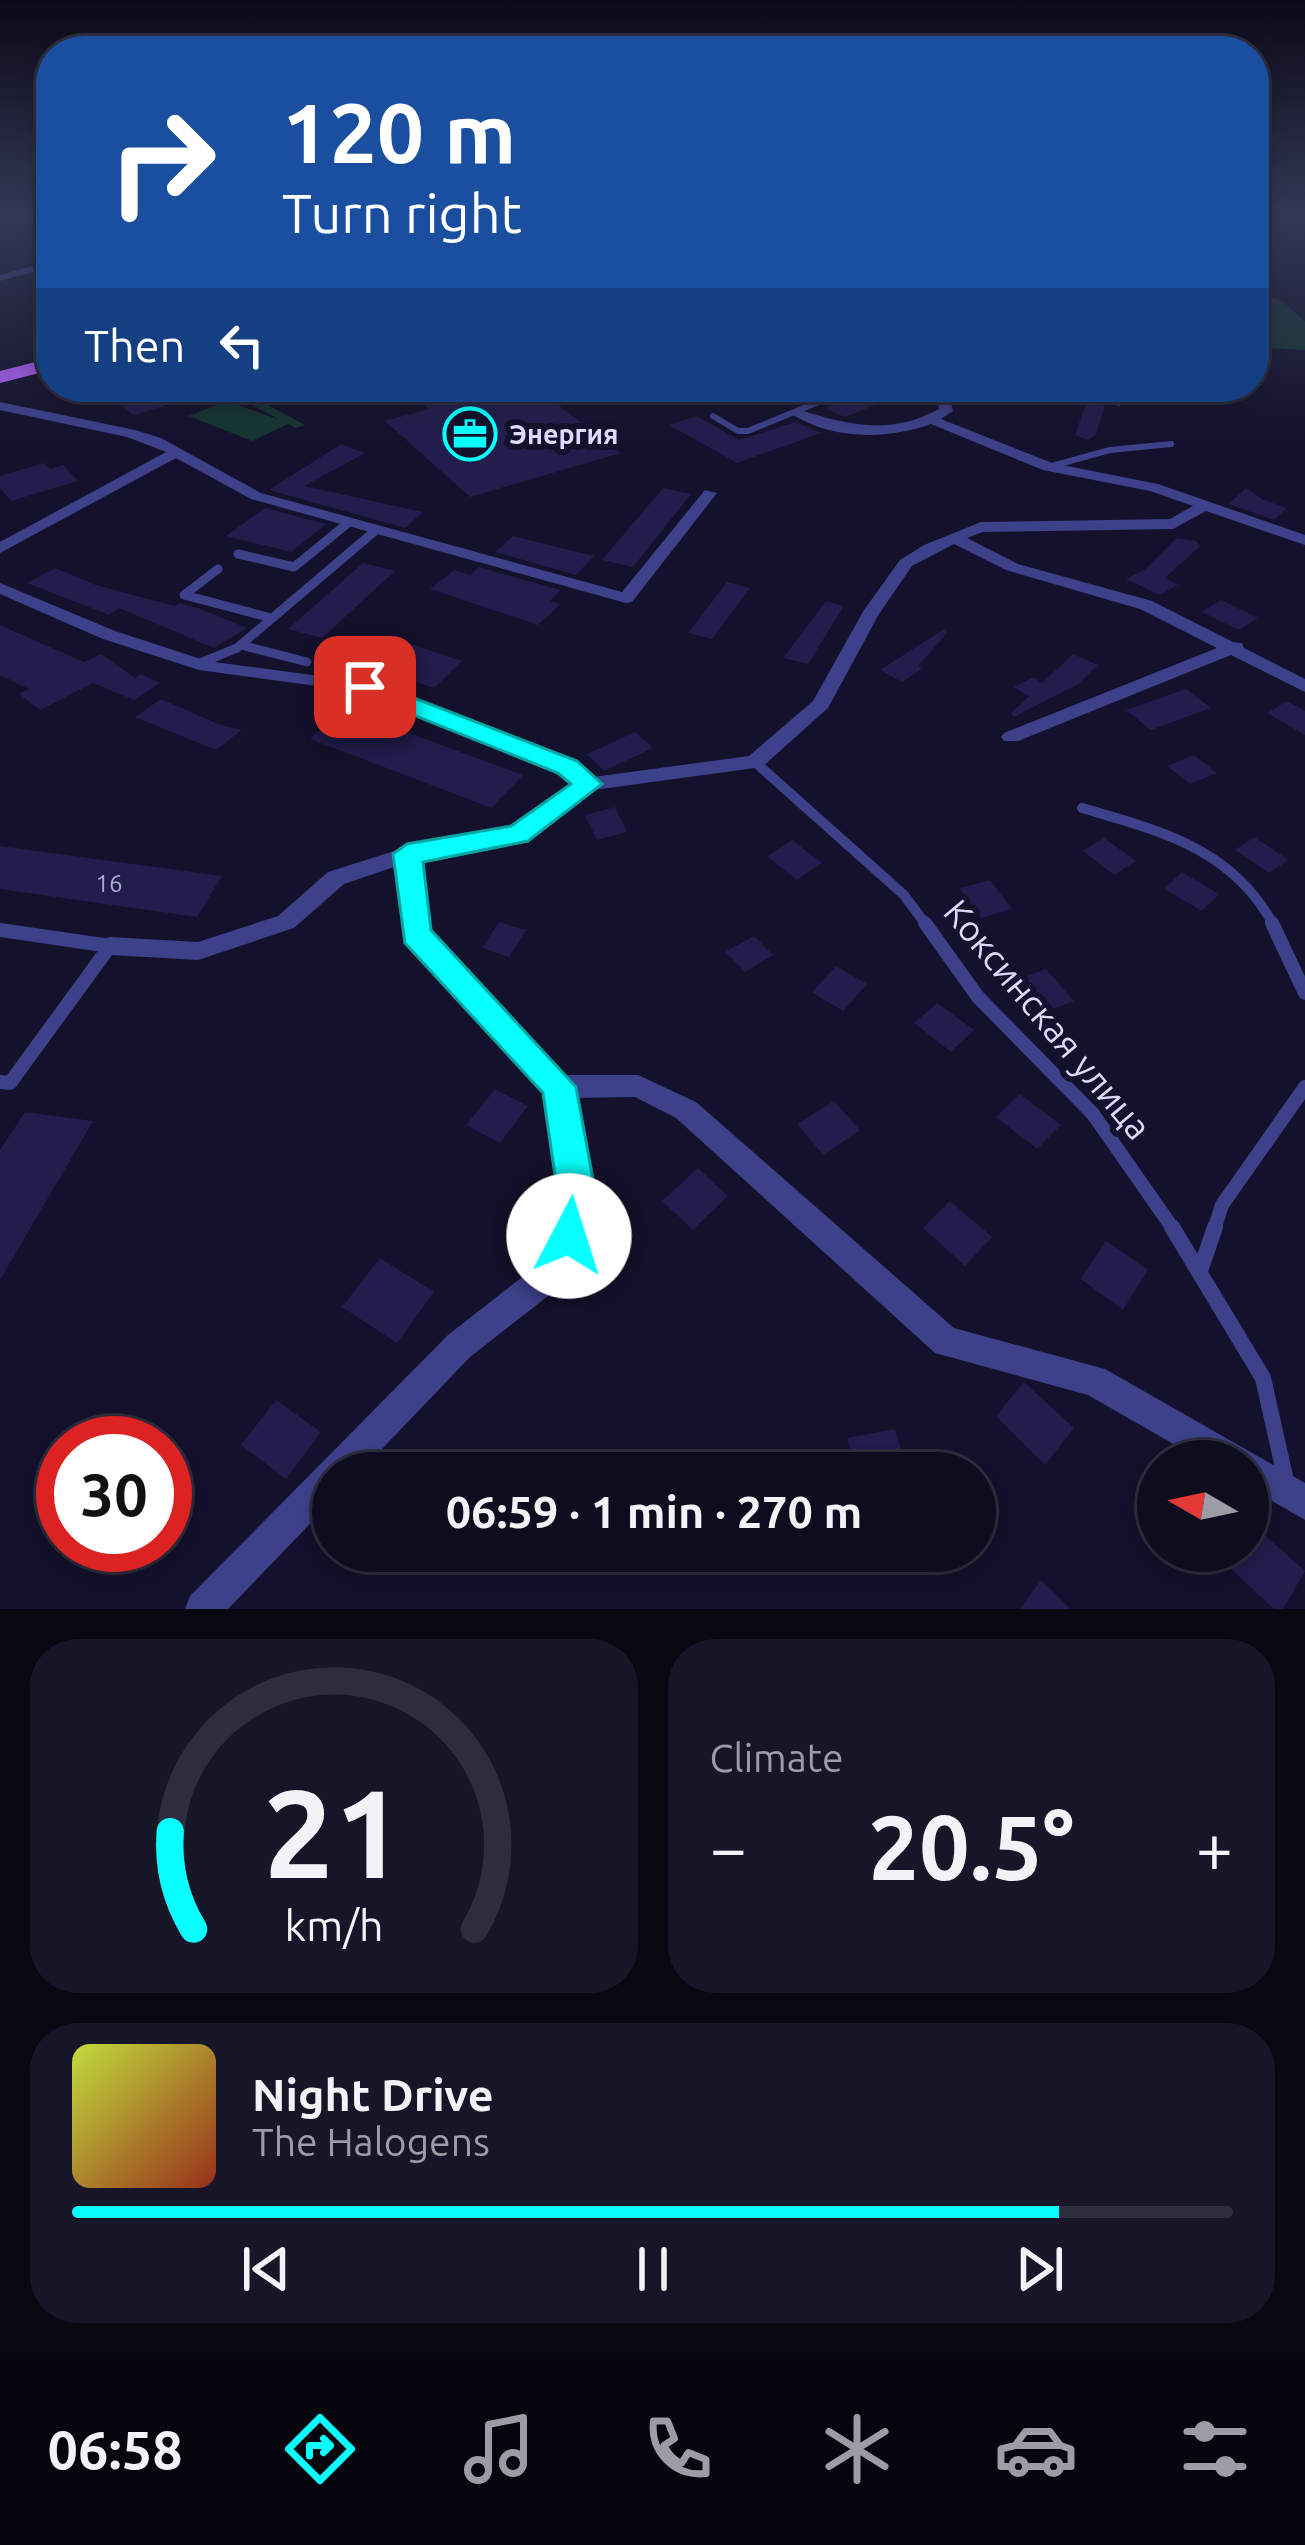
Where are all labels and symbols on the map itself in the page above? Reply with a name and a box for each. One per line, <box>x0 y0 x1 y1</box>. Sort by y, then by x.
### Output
office icon: Энергия <box>442 406 498 462</box>
place label: Энергия <box>509 419 619 449</box>
pin <box>314 636 416 738</box>
house number: 16 <box>95 870 123 897</box>
street label: Коксинская улица <box>936 891 1160 1147</box>
position arrow <box>506 1173 632 1299</box>
speed limit sign: 30 <box>36 1416 192 1572</box>
north arrow <box>1137 1440 1269 1572</box>

